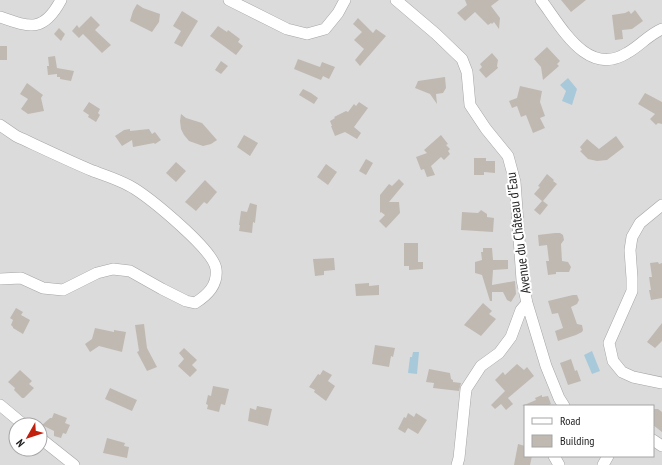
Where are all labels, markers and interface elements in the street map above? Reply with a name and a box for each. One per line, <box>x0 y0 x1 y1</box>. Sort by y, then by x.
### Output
street label: Avenue du Château d'Eau <box>502 171 534 295</box>
legend <box>524 405 654 457</box>
text: Road <box>560 413 580 428</box>
north arrow <box>8 417 48 457</box>
text: Building <box>560 433 595 448</box>
text: N <box>13 437 28 450</box>

